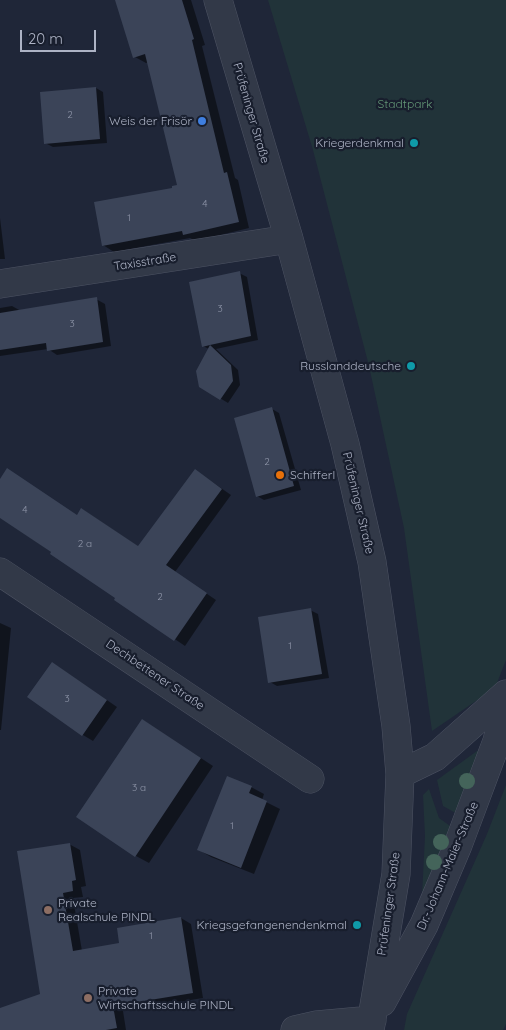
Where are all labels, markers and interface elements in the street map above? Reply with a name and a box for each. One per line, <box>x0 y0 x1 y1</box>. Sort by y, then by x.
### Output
scale bar <box>22 20 99 52</box>
text: 20 m <box>28 29 63 48</box>
street label: Prüfeninger Straße <box>230 61 272 165</box>
park label: Stadtpark <box>377 97 433 111</box>
house number: 2 <box>67 109 73 121</box>
place label: Weis der Frisör <box>109 114 192 128</box>
marker: Weis der Frisör <box>196 115 208 127</box>
place label: Kriegerdenkmal <box>315 136 404 150</box>
marker: Kriegerdenkmal <box>408 137 420 149</box>
house number: 4 <box>202 198 208 210</box>
house number: 1 <box>127 212 131 224</box>
street label: Taxisstraße <box>113 250 177 274</box>
house number: 3 <box>217 303 223 315</box>
house number: 3 <box>69 318 75 330</box>
place label: Russlanddeutsche <box>300 359 401 373</box>
marker: Russlanddeutsche <box>405 360 417 372</box>
street label: Prüfeninger Straße <box>339 451 377 555</box>
house number: 2 <box>264 456 270 468</box>
place label: Schifferl <box>290 468 335 482</box>
marker: Schifferl <box>274 469 286 481</box>
house number: 4 <box>22 504 28 516</box>
house number: 2 a <box>78 538 92 550</box>
house number: 2 <box>157 591 163 603</box>
street label: Dechbettener Straße <box>103 637 207 713</box>
house number: 1 <box>288 640 292 652</box>
house number: 3 <box>64 693 70 705</box>
house number: 3 a <box>132 782 146 794</box>
street label: Dr.-Johann-Maier-Straße <box>414 800 482 932</box>
house number: 1 <box>230 820 234 832</box>
street label: Prüfeninger Straße <box>375 851 403 957</box>
place label: Private Realschule PINDL <box>58 896 155 924</box>
marker: Private Realschule PINDL <box>42 904 54 916</box>
place label: Kriegsgefangenendenkmal <box>196 918 347 932</box>
marker: Kriegsgefangenendenkmal <box>351 919 363 931</box>
house number: 1 <box>149 930 153 942</box>
place label: Private Wirtschaftsschule PINDL <box>98 984 233 1012</box>
marker: Private Wirtschaftsschule PINDL <box>82 992 94 1004</box>

